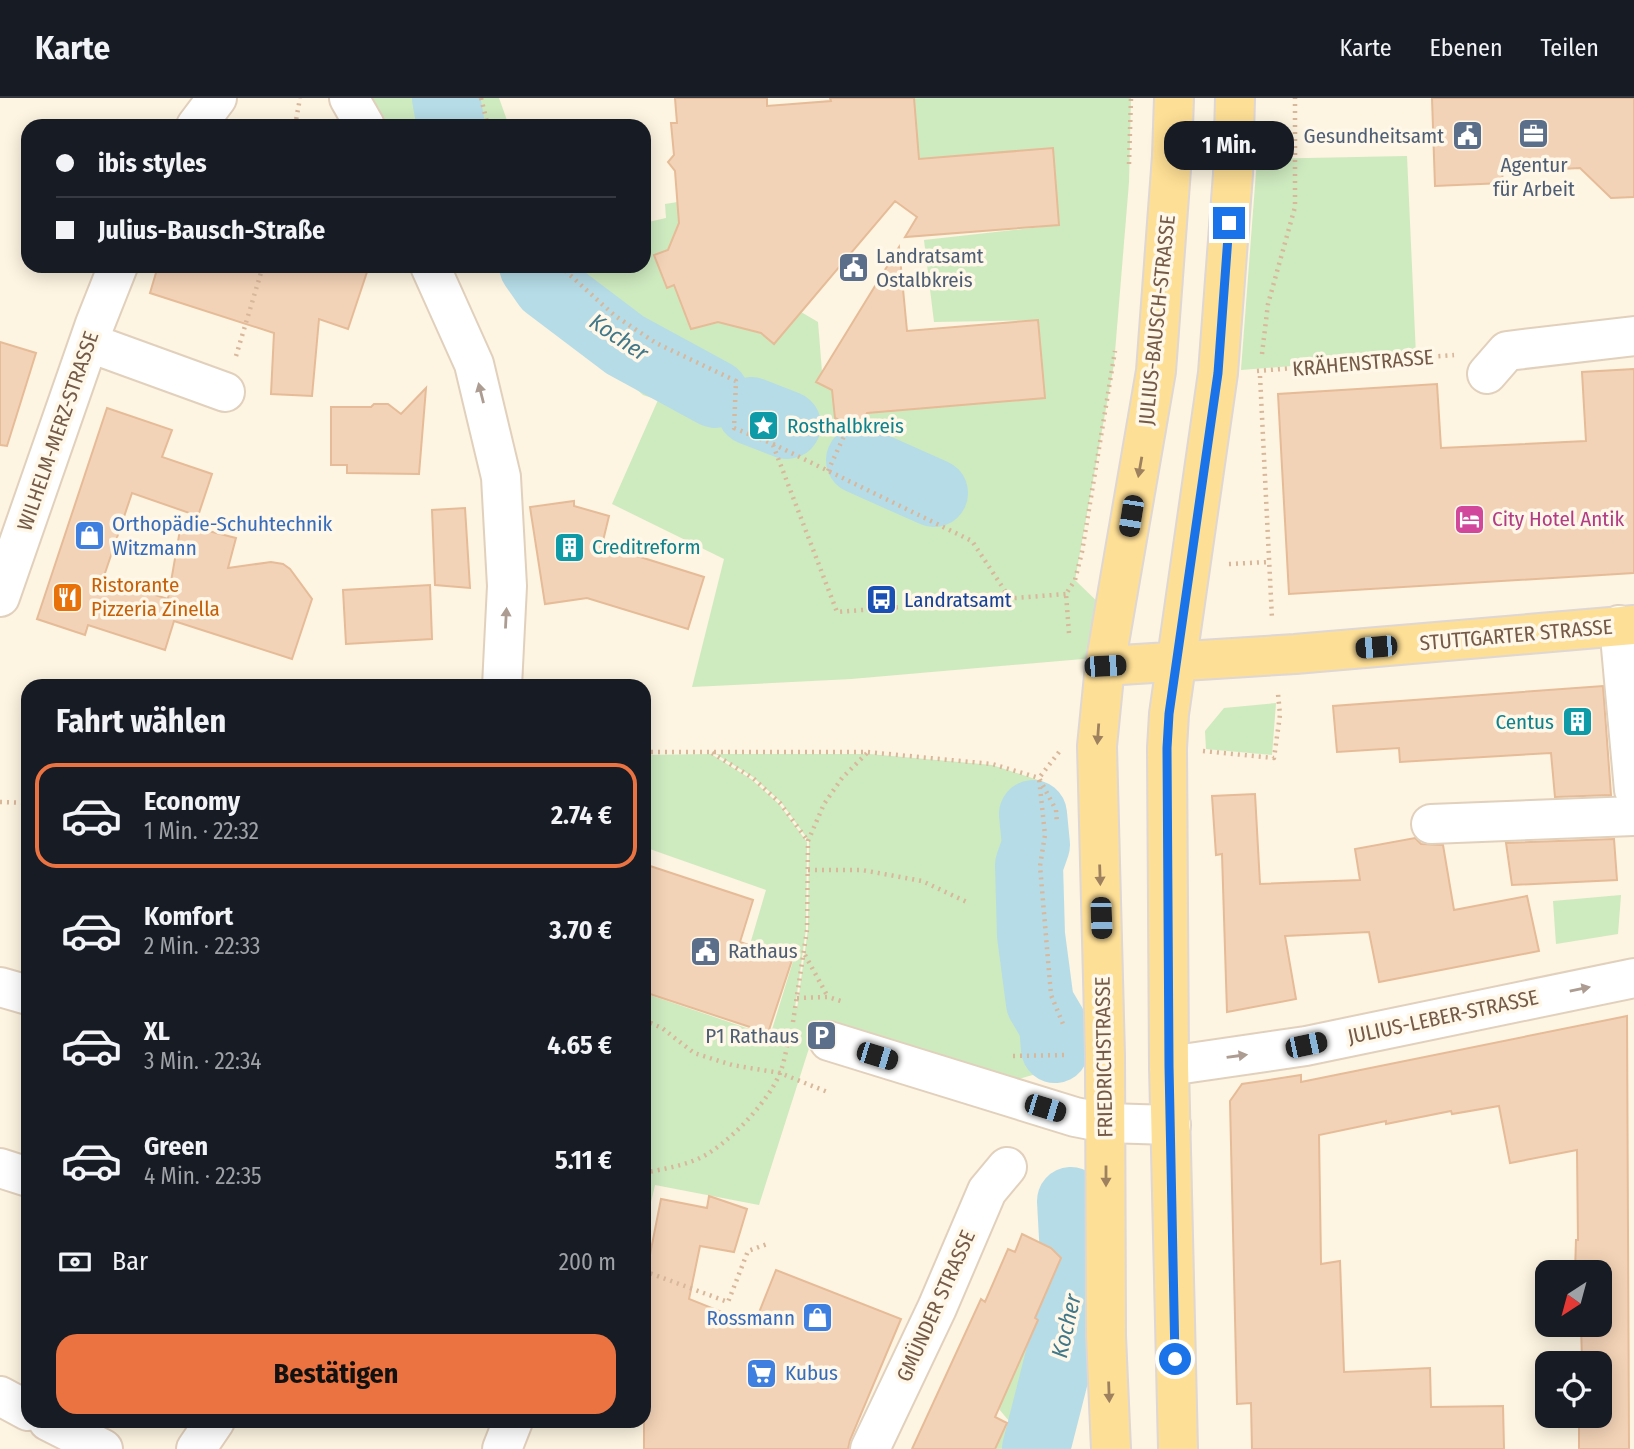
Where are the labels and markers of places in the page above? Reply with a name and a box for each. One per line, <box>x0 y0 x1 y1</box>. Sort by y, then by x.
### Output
office icon: Agentur für Arbeit <box>1517 116 1551 150</box>
public building icon: Gesundheitsamt <box>1450 119 1484 153</box>
place label: Gesundheitsamt <box>1304 123 1444 149</box>
place label: Agentur für Arbeit <box>1493 152 1575 202</box>
place label: Landratsamt Ostalbkreis <box>876 243 984 293</box>
public building icon: Landratsamt Ostalbkreis <box>836 251 870 285</box>
place icon: Rosthalbkreis <box>747 409 781 443</box>
place label: Rosthalbkreis <box>787 413 904 439</box>
hotel icon: City Hotel Antik <box>1452 502 1486 536</box>
place label: City Hotel Antik <box>1492 506 1625 532</box>
place label: Orthopädie-Schuhtechnik Witzmann <box>112 511 332 561</box>
shop icon: Orthopädie-Schuhtechnik Witzmann <box>72 519 106 553</box>
building icon: Creditreform <box>552 530 586 564</box>
place label: Creditreform <box>592 534 701 560</box>
place label: Ristorante Pizzeria Zinella <box>91 572 220 622</box>
restaurant icon: Ristorante Pizzeria Zinella <box>51 580 85 614</box>
bus stop icon: Landratsamt <box>864 583 898 617</box>
place label: Landratsamt <box>904 587 1012 613</box>
building icon: Centus <box>1560 705 1594 739</box>
place label: Centus <box>1495 709 1554 735</box>
public building icon: Rathaus <box>688 934 722 968</box>
place label: Rathaus <box>728 938 798 964</box>
parking icon: P1 Rathaus <box>805 1019 839 1053</box>
place label: P1 Rathaus <box>705 1023 799 1049</box>
shop icon: Rossmann <box>801 1301 835 1335</box>
place label: Rossmann <box>707 1305 795 1331</box>
supermarket icon: Kubus <box>745 1356 779 1390</box>
place label: Kubus <box>785 1360 838 1386</box>

